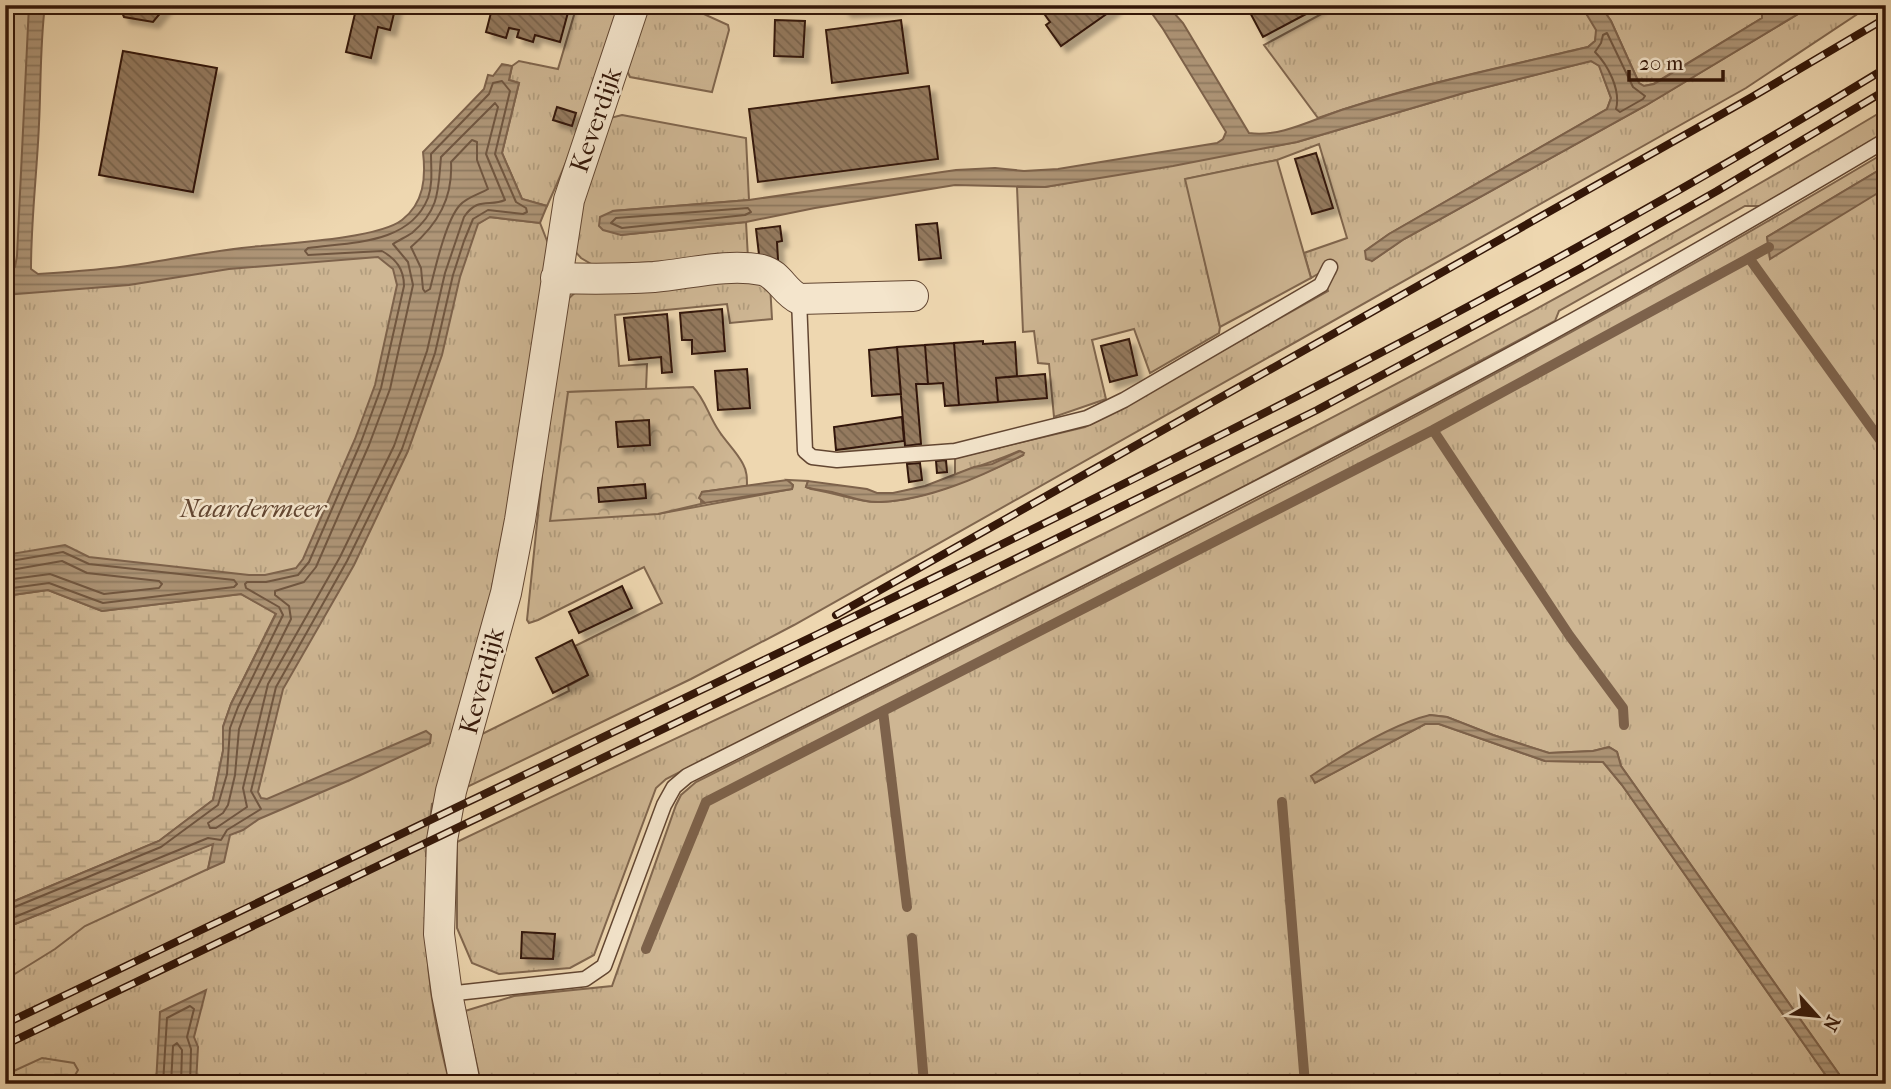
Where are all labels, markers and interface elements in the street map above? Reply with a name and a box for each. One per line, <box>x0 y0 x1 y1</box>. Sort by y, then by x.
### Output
scale bar <box>1629 38 1723 82</box>
text: 20 m <box>1639 51 1684 75</box>
street label: Keverdijk <box>564 63 629 177</box>
park label: Naardermeer <box>179 493 328 524</box>
street label: Keverdijk <box>453 624 511 738</box>
north arrow <box>1783 981 1853 1050</box>
text: N <box>1818 1012 1844 1035</box>

